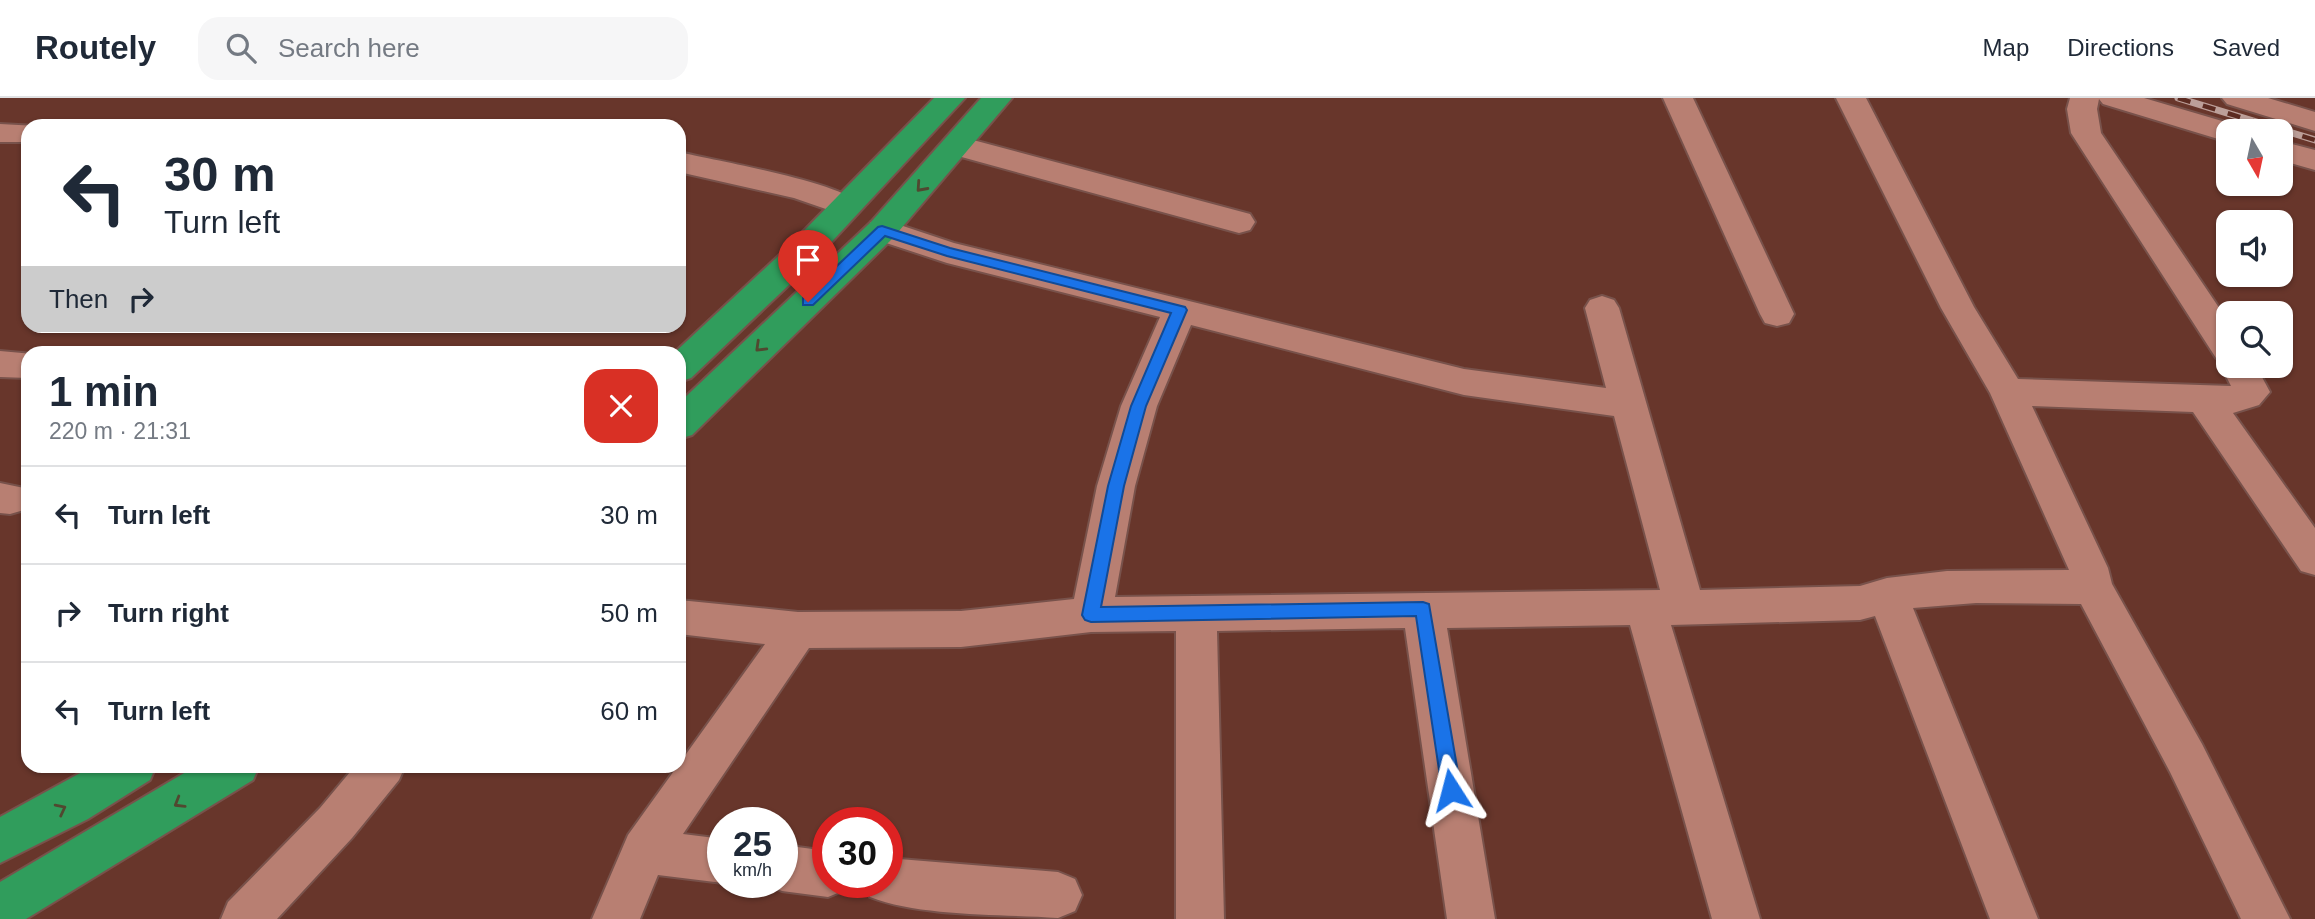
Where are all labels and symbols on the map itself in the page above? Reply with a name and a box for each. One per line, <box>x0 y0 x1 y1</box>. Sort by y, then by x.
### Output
north arrow <box>2216 119 2292 196</box>
one-way arrow <box>917 179 929 192</box>
pin <box>778 230 838 302</box>
one-way arrow <box>755 339 768 352</box>
position arrow <box>1414 753 1488 827</box>
one-way arrow <box>173 794 186 807</box>
one-way arrow <box>54 804 66 818</box>
speed limit sign: 30 <box>812 807 903 898</box>

